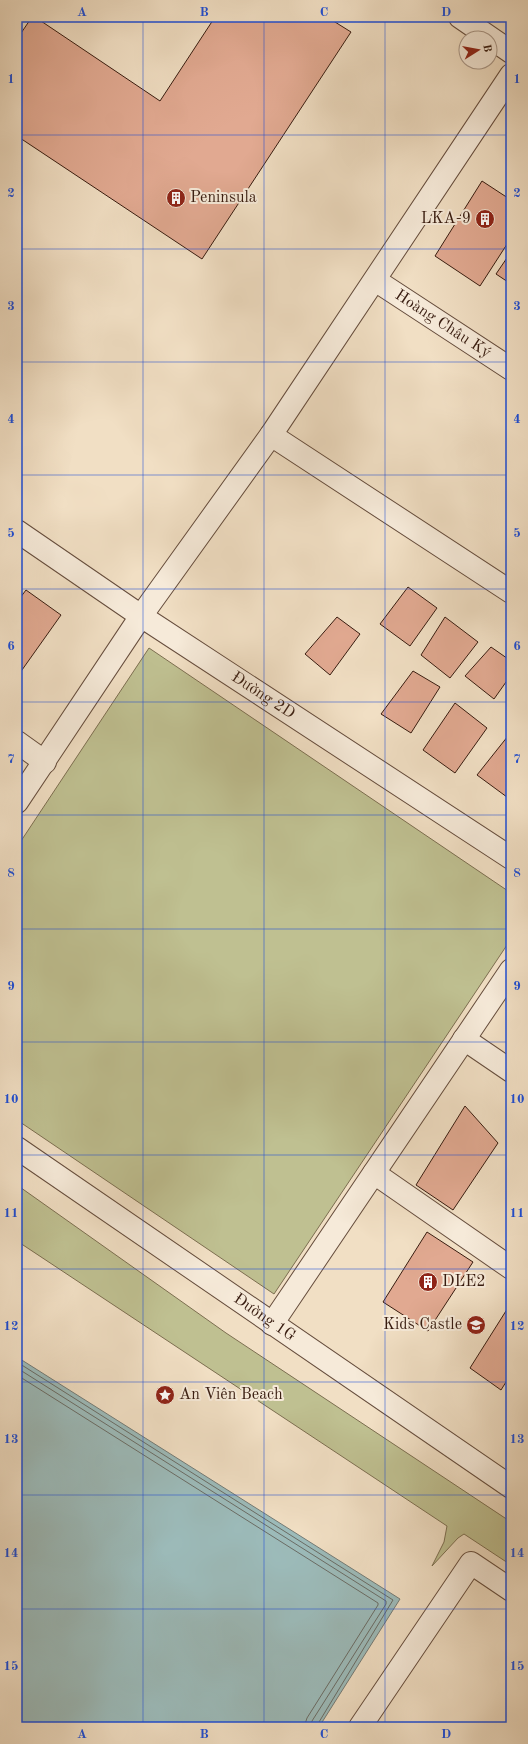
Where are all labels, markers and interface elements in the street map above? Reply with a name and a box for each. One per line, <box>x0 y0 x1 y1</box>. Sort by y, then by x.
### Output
text: A <box>77 6 87 19</box>
text: B <box>199 6 209 19</box>
text: C <box>320 6 328 19</box>
text: D <box>441 6 451 19</box>
north arrow <box>458 30 498 70</box>
text: B <box>480 43 493 53</box>
text: 1 <box>7 73 15 86</box>
text: 1 <box>513 73 521 86</box>
text: 2 <box>7 187 15 200</box>
building icon: Peninsula <box>165 187 187 209</box>
text: 2 <box>513 187 521 200</box>
place label: Peninsula <box>190 190 257 206</box>
building icon: LKA-9 <box>474 208 496 230</box>
place label: LKA-9 <box>421 211 471 227</box>
street label: Hoàng Châu Ký <box>392 287 494 362</box>
text: 3 <box>7 300 15 313</box>
text: 3 <box>513 300 521 313</box>
text: 4 <box>7 413 15 426</box>
text: 4 <box>513 413 521 426</box>
text: 5 <box>7 527 15 540</box>
text: 5 <box>513 527 521 540</box>
text: 6 <box>7 640 15 653</box>
text: 6 <box>513 640 521 653</box>
street label: Đường 2D <box>228 669 298 722</box>
text: 7 <box>7 753 15 766</box>
text: 7 <box>513 753 521 766</box>
text: 8 <box>7 867 15 880</box>
text: 8 <box>513 867 521 880</box>
text: 9 <box>7 980 15 993</box>
text: 9 <box>513 980 521 993</box>
text: 10 <box>3 1093 19 1106</box>
text: 10 <box>509 1093 525 1106</box>
text: 11 <box>3 1207 19 1220</box>
text: 11 <box>509 1207 525 1220</box>
building icon: DLE2 <box>417 1271 439 1293</box>
place label: DLE2 <box>442 1274 486 1290</box>
street label: Đường 1G <box>230 1291 299 1345</box>
school or university icon: Kids Castle <box>465 1314 487 1336</box>
place label: Kids Castle <box>383 1317 462 1333</box>
text: 12 <box>3 1320 19 1333</box>
text: 12 <box>509 1320 525 1333</box>
place icon: An Viên Beach <box>154 1384 176 1406</box>
place label: An Viên Beach <box>179 1387 283 1403</box>
text: 13 <box>3 1433 19 1446</box>
text: 13 <box>509 1433 525 1446</box>
text: 14 <box>3 1547 19 1560</box>
text: 14 <box>509 1547 525 1560</box>
text: 15 <box>3 1660 19 1673</box>
text: 15 <box>509 1660 525 1673</box>
text: A <box>77 1728 87 1741</box>
text: B <box>199 1728 209 1741</box>
text: C <box>320 1728 328 1741</box>
text: D <box>441 1728 451 1741</box>

